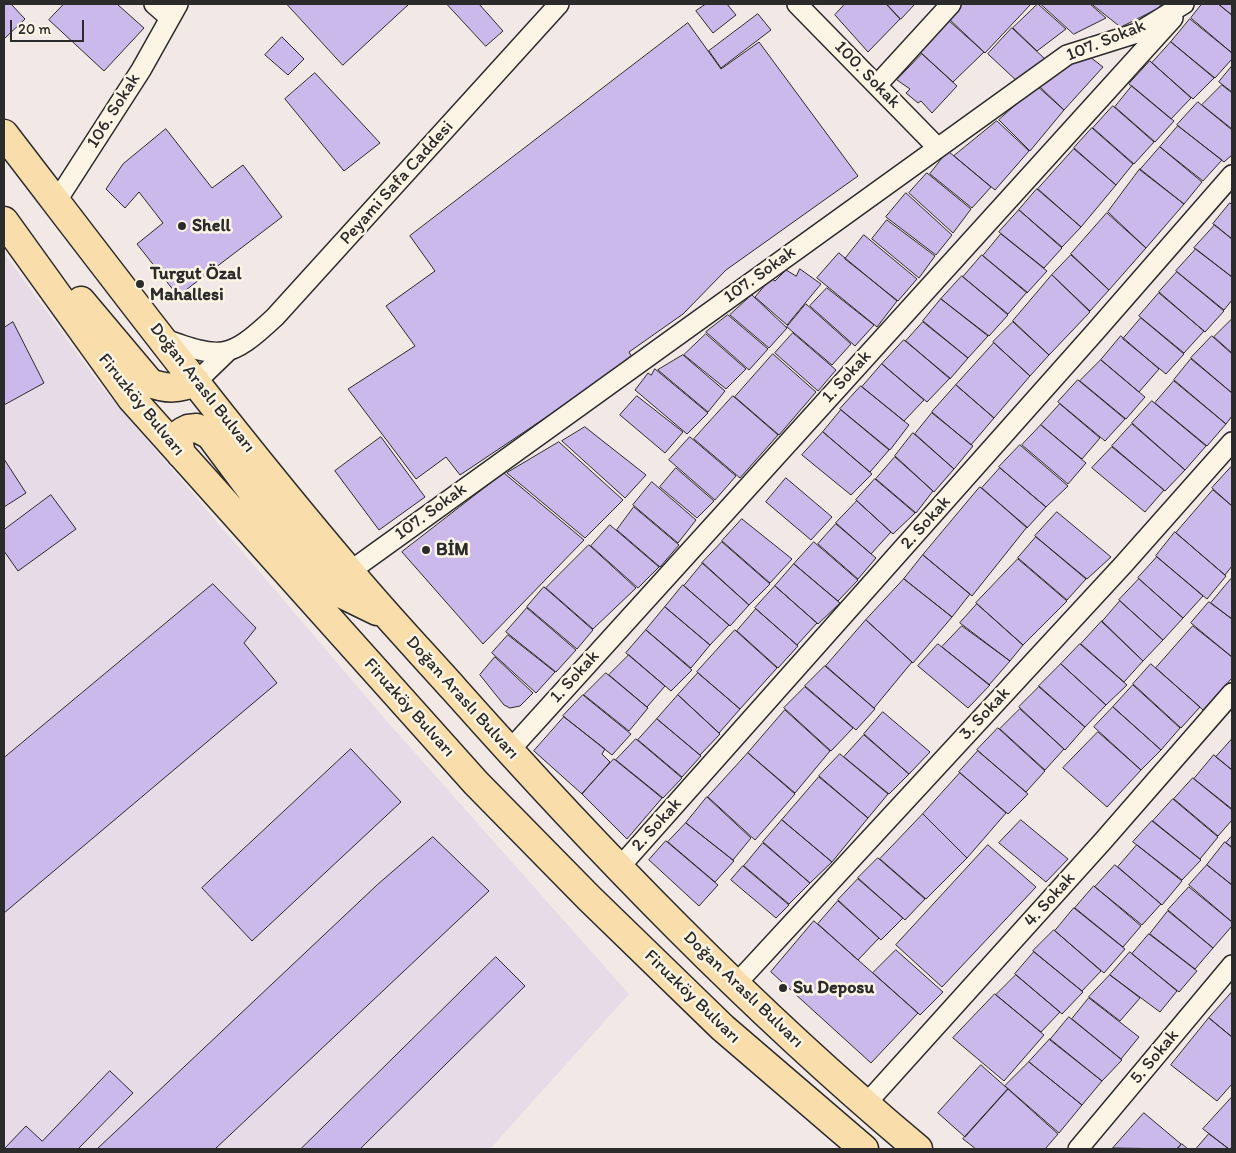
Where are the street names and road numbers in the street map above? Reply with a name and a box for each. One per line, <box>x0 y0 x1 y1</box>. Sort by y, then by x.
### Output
street label: 107. Sokak <box>1063 15 1149 67</box>
street label: 100. Sokak <box>829 37 905 113</box>
street label: 106. Sokak <box>83 70 145 152</box>
street label: Peyami Safa Caddesi <box>336 116 458 250</box>
street label: 107. Sokak <box>720 242 800 308</box>
street label: Doğan Araslı Bulvarı <box>145 319 259 457</box>
street label: 1. Sokak <box>818 346 876 408</box>
street label: Firuzköy Bulvarı <box>93 349 189 461</box>
street label: 107. Sokak <box>391 479 471 545</box>
street label: 2. Sokak <box>896 492 956 554</box>
street label: Doğan Araslı Bulvarı <box>401 632 523 764</box>
street label: 1. Sokak <box>546 646 604 708</box>
street label: Firuzköy Bulvarı <box>359 654 459 762</box>
street label: 3. Sokak <box>955 683 1015 745</box>
street label: 2. Sokak <box>627 794 687 856</box>
street label: 4. Sokak <box>1020 868 1080 932</box>
street label: Doğan Araslı Bulvarı <box>678 927 808 1053</box>
street label: Firuzköy Bulvarı <box>639 946 745 1048</box>
street label: 5. Sokak <box>1126 1025 1184 1089</box>

